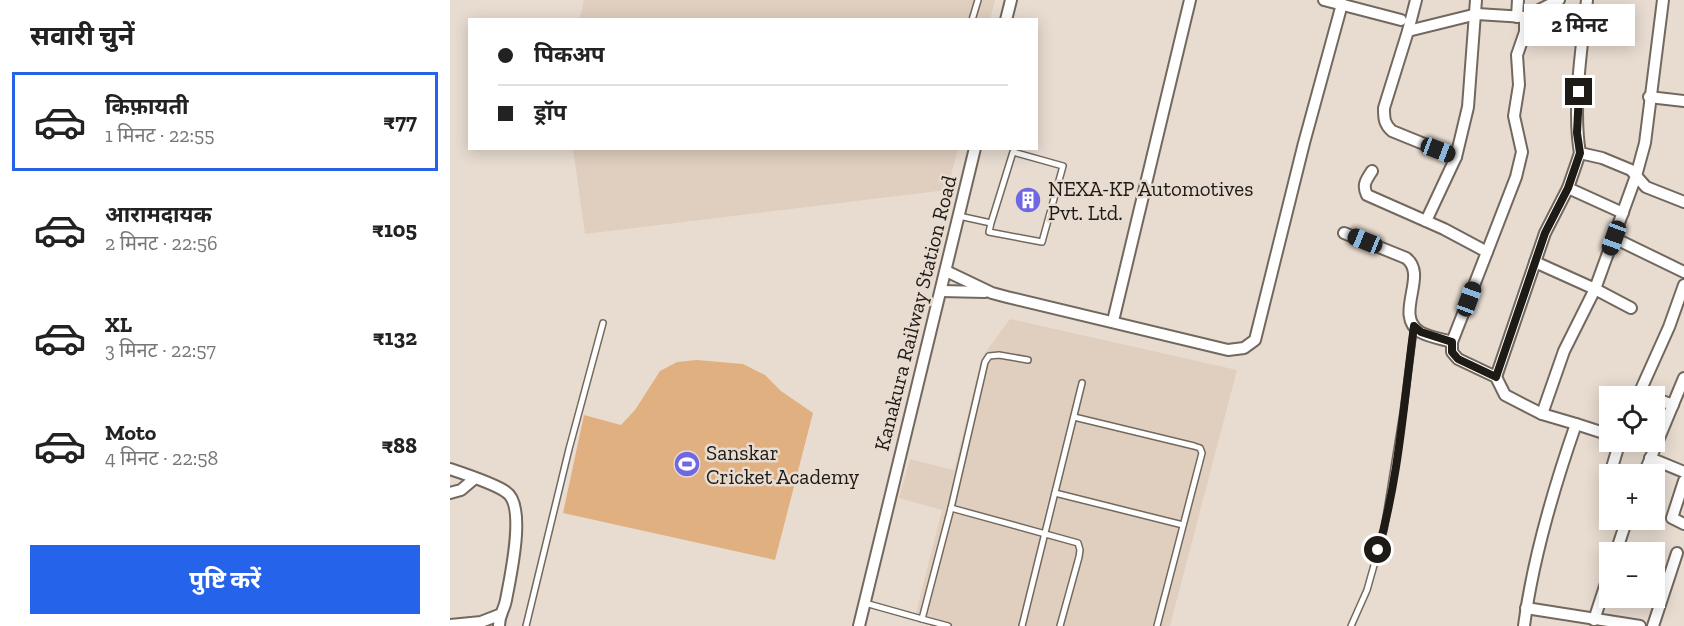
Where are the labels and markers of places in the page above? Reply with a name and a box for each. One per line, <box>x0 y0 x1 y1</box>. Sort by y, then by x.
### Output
place label: NEXA-KP Automotives Pvt. Ltd. <box>1048 176 1253 225</box>
building icon: NEXA-KP Automotives Pvt. Ltd. <box>1013 185 1043 215</box>
place label: Sanskar Cricket Academy <box>706 440 860 489</box>
sports icon: Sanskar Cricket Academy <box>672 449 702 479</box>

